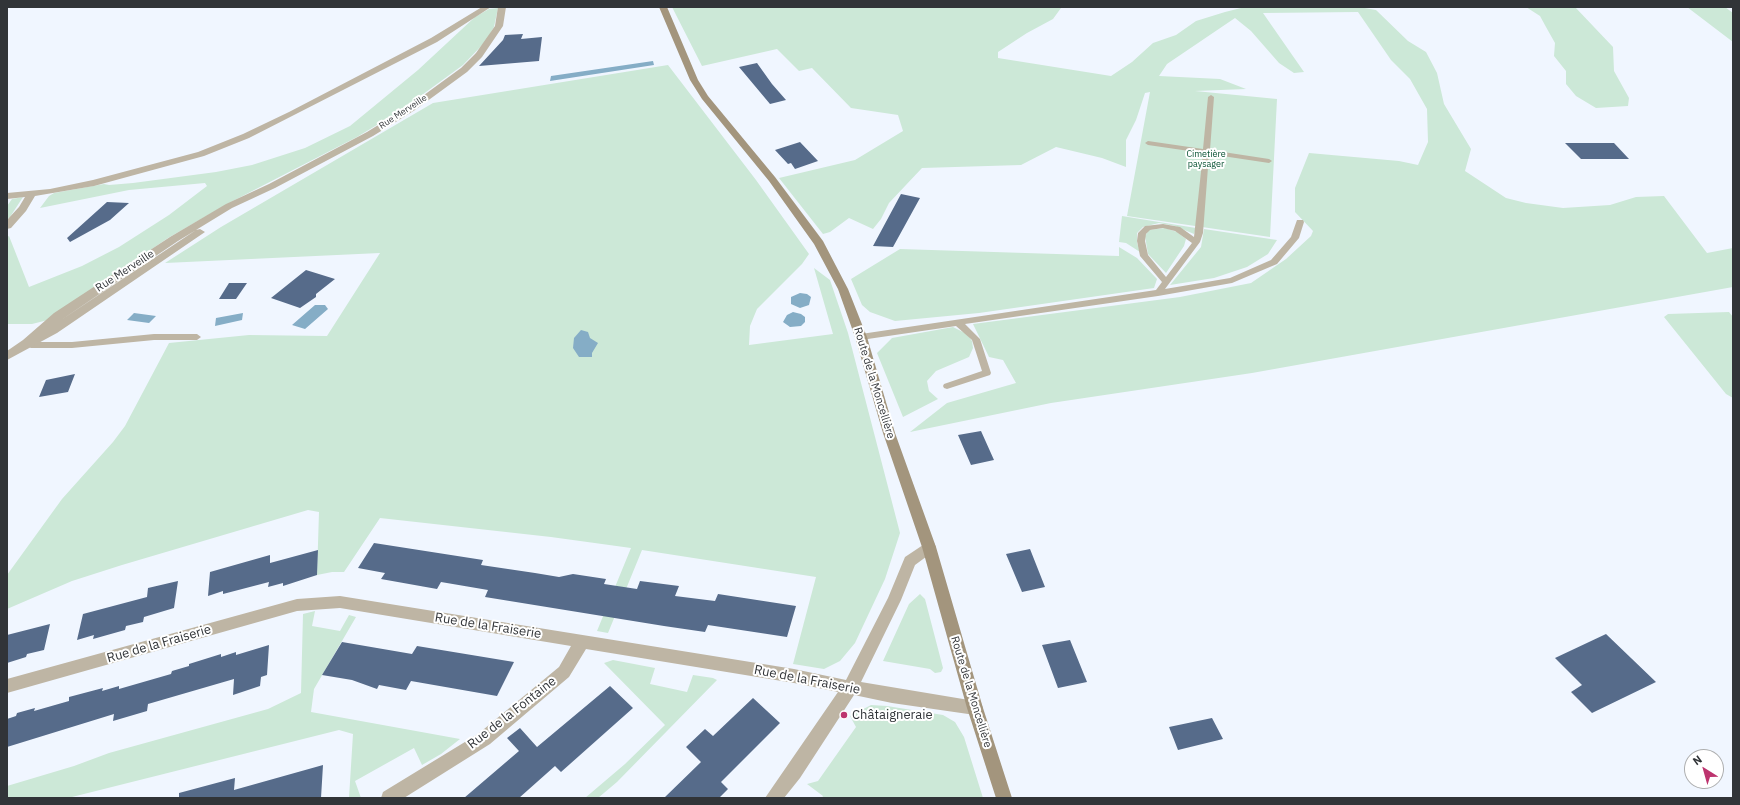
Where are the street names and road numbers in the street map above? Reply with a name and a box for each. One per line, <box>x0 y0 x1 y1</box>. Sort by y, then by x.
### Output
street label: Rue Merveille <box>377 93 429 131</box>
street label: Rue Merveille <box>93 247 157 295</box>
street label: Route de la Moncellière <box>851 326 897 440</box>
street label: Rue de la Fraiserie <box>434 610 542 642</box>
street label: Rue de la Fraiserie <box>105 622 213 666</box>
street label: Route de la Moncellière <box>948 635 994 749</box>
street label: Rue de la Fraiserie <box>753 662 861 698</box>
street label: Rue de la Fontaine <box>465 674 559 752</box>

